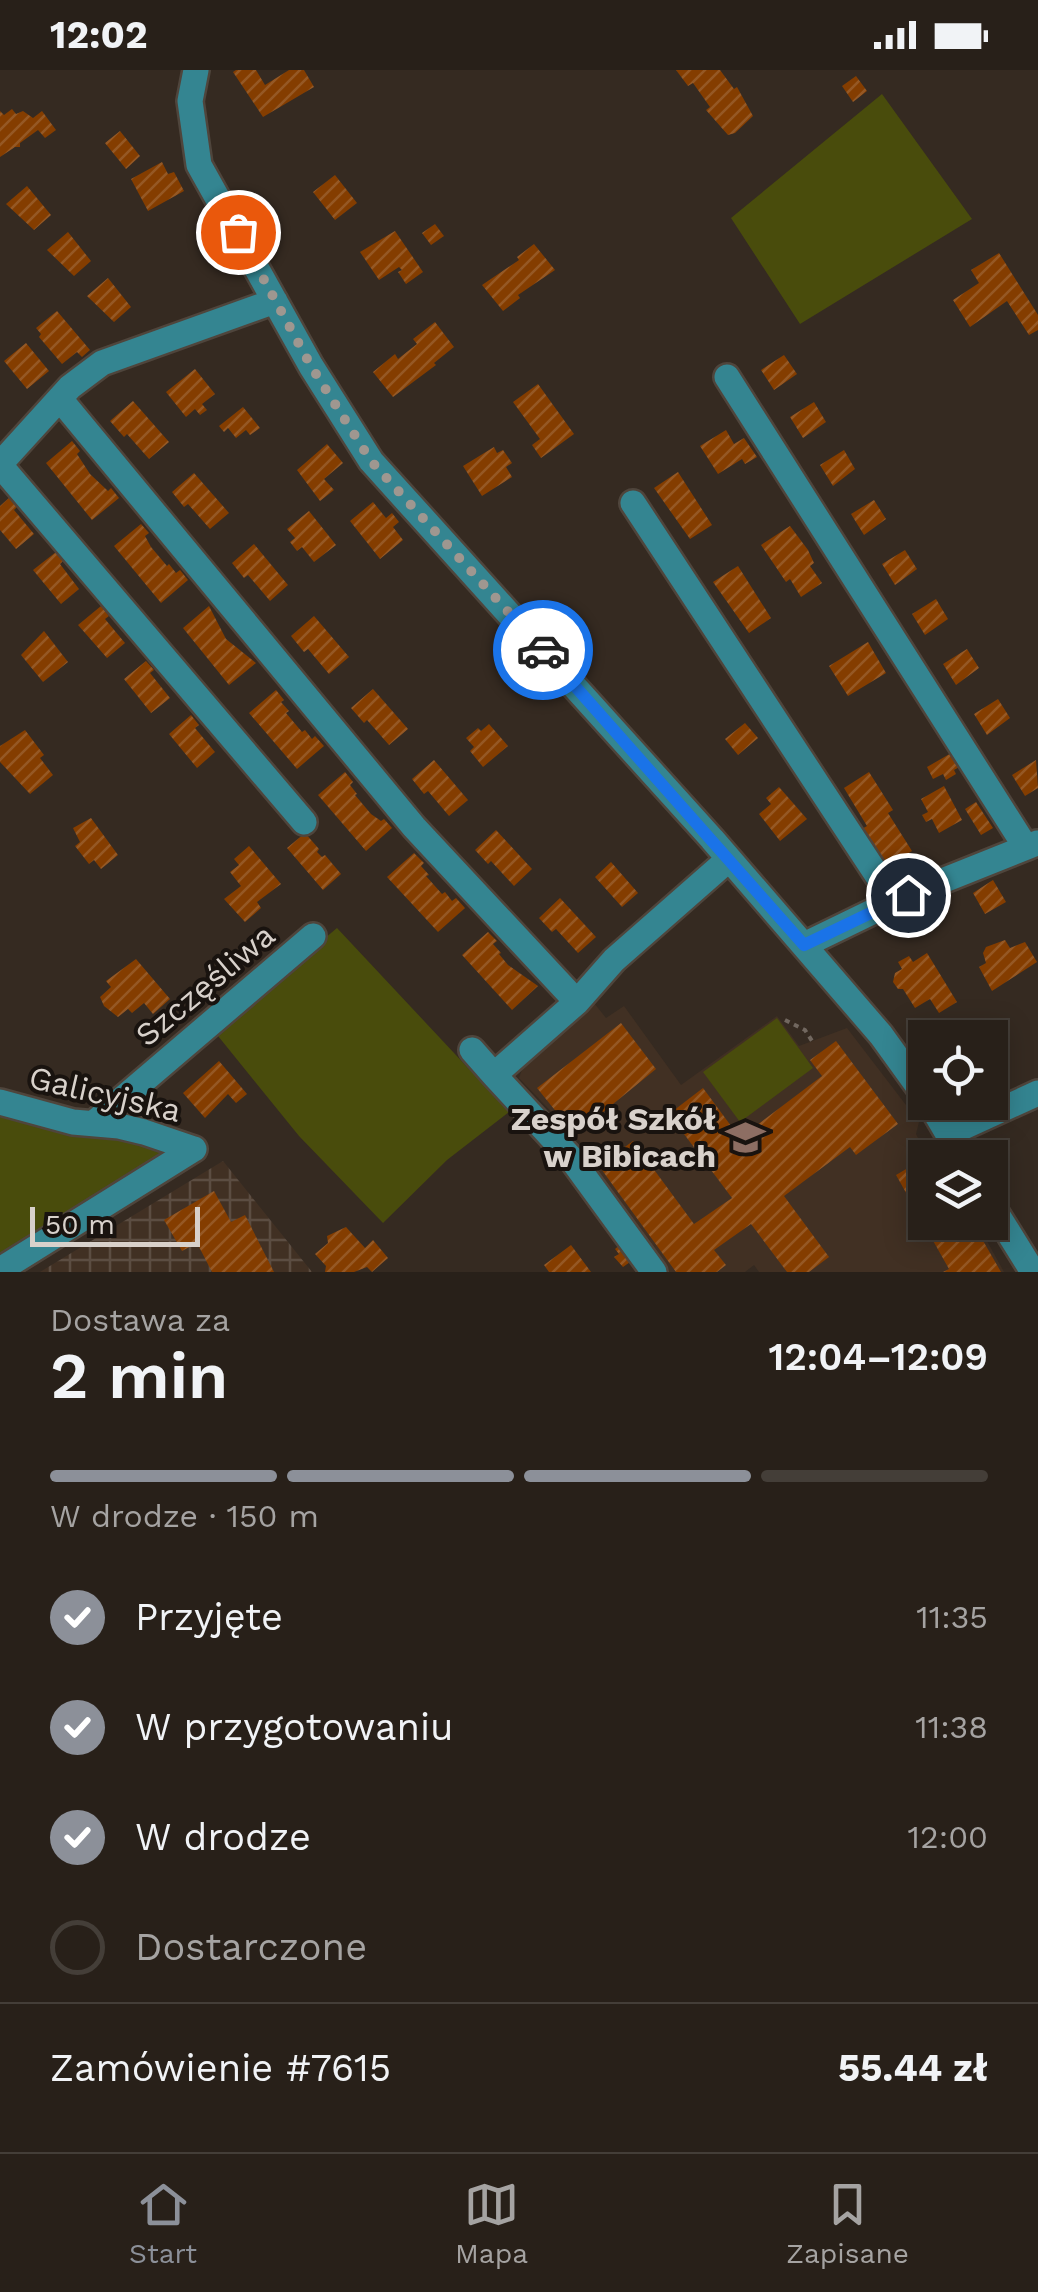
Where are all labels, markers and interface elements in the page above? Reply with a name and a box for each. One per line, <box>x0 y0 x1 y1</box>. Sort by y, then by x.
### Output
text: 12:02 <box>50 13 148 57</box>
pin <box>196 190 281 275</box>
icon: bag <box>211 205 266 260</box>
courier <box>493 600 593 700</box>
icon: car <box>516 623 571 678</box>
pin <box>866 853 951 938</box>
icon: home <box>881 868 936 923</box>
street label: Szczęśliwa <box>128 916 282 1054</box>
map controls <box>908 1020 1008 1240</box>
button: locate <box>908 1020 1008 1120</box>
street label: Galicyjska <box>25 1058 185 1130</box>
place label: Zespół Szkół w Bibicach <box>511 1100 716 1175</box>
school or university icon: Zespół Szkół w Bibicach <box>725 1116 767 1158</box>
button: layers <box>908 1140 1008 1240</box>
scale bar <box>30 1202 200 1246</box>
text: 50 m <box>45 1208 115 1241</box>
text: Dostawa za <box>50 1301 230 1339</box>
text: 12:04–12:09 <box>768 1335 988 1379</box>
text: 2 min <box>50 1338 228 1414</box>
text: W drodze · 150 m <box>50 1497 319 1535</box>
icon: check <box>50 1590 105 1645</box>
text: Przyjęte <box>135 1595 283 1639</box>
text: 11:35 <box>916 1598 988 1636</box>
icon: check <box>50 1700 105 1755</box>
text: W przygotowaniu <box>135 1705 454 1749</box>
text: 11:38 <box>915 1708 988 1746</box>
icon: check <box>50 1810 105 1865</box>
text: W drodze <box>135 1815 311 1859</box>
text: 12:00 <box>908 1818 988 1856</box>
text: Dostarczone <box>135 1925 367 1969</box>
text: Zamówienie #7615 <box>50 2046 391 2090</box>
text: 55.44 zł <box>838 2046 988 2090</box>
tab: Start <box>129 2177 197 2270</box>
tab: Mapa <box>455 2177 528 2270</box>
tab: Zapisane <box>786 2177 909 2270</box>

